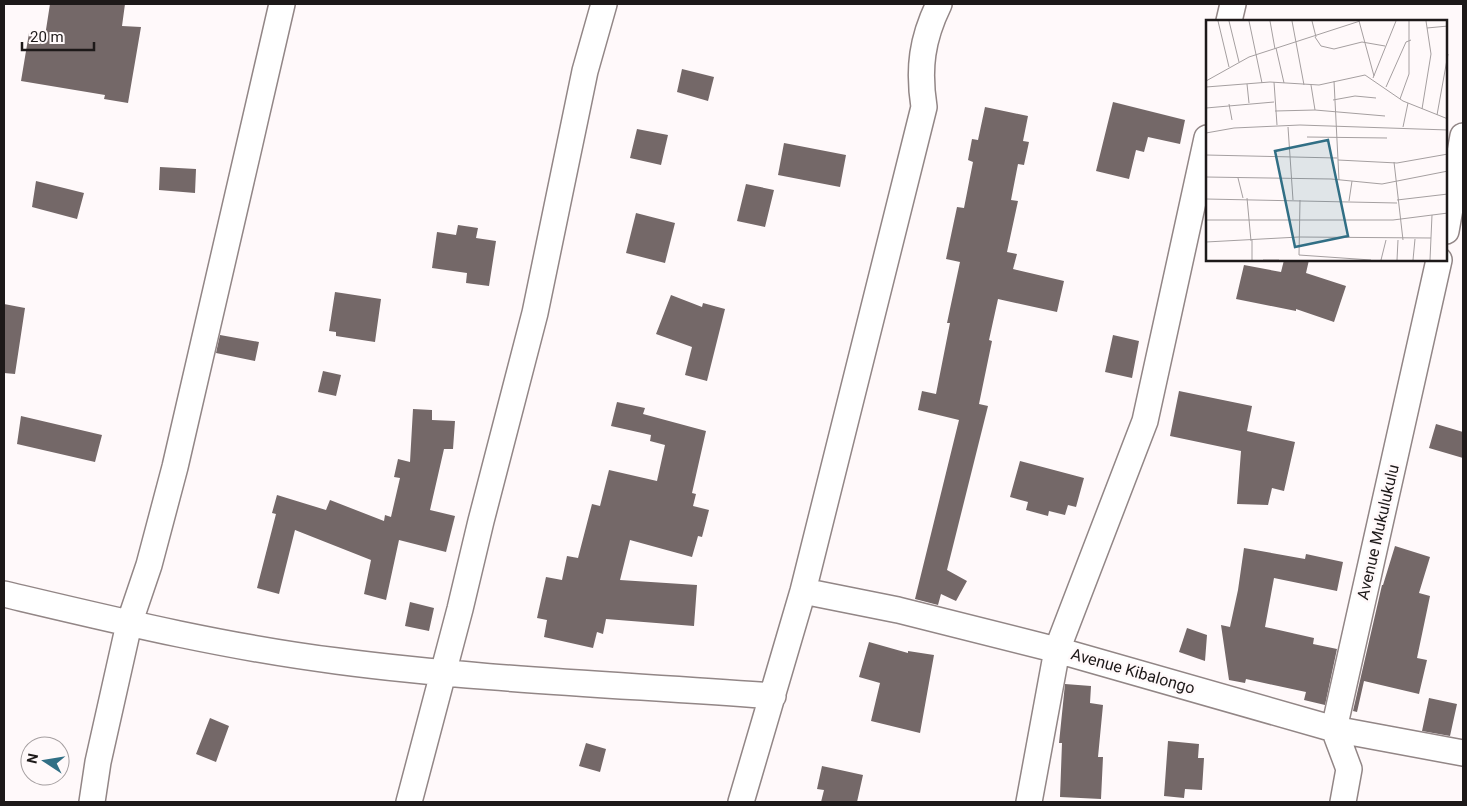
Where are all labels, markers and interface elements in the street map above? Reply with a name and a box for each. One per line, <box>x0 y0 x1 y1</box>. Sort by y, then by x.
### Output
scale bar <box>22 20 95 52</box>
inset map <box>1206 20 1447 261</box>
text: 20 m <box>30 28 64 46</box>
street label: Avenue Mukulukulu <box>1353 462 1403 602</box>
street label: Avenue Kibalongo <box>1069 644 1197 698</box>
north arrow <box>20 736 70 786</box>
text: N <box>23 752 41 765</box>

